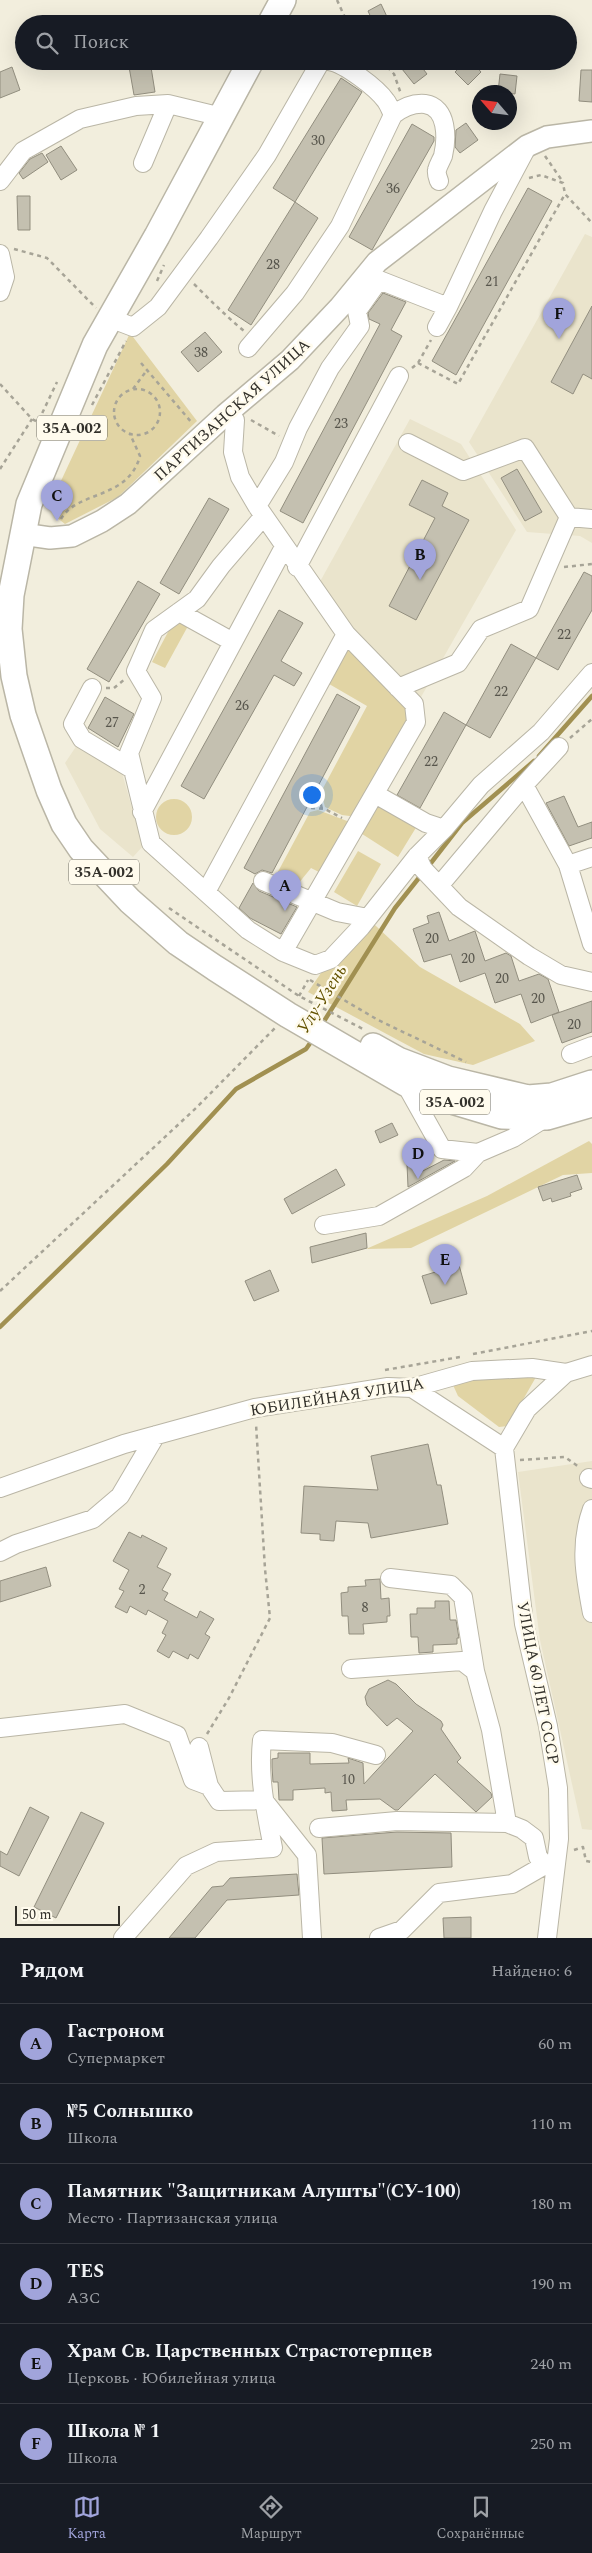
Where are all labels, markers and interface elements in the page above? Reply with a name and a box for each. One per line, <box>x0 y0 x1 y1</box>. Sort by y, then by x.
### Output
search box <box>15 15 577 70</box>
text: Поиск <box>73 28 129 57</box>
icon: search <box>33 29 61 57</box>
north arrow <box>472 85 517 130</box>
house number: 30 <box>311 130 325 151</box>
house number: 36 <box>386 178 400 199</box>
house number: 28 <box>266 254 280 275</box>
house number: 21 <box>485 271 499 292</box>
pin: F <box>543 298 575 339</box>
street label: ПАРТИЗАНСКАЯ УЛИЦА <box>148 333 316 487</box>
house number: 38 <box>194 342 208 363</box>
house number: 23 <box>334 413 348 434</box>
road number: 35А-002 <box>37 416 107 440</box>
pin: C <box>41 480 73 521</box>
pin: B <box>404 539 436 580</box>
house number: 22 <box>557 624 571 645</box>
house number: 22 <box>494 681 508 702</box>
house number: 26 <box>235 695 249 716</box>
house number: 27 <box>105 712 119 733</box>
house number: 22 <box>424 751 438 772</box>
your location <box>299 782 325 808</box>
road number: 35А-002 <box>69 860 139 884</box>
pin: A <box>269 870 301 911</box>
house number: 20 <box>425 928 439 949</box>
house number: 20 <box>461 948 475 969</box>
water label: Улу-Узень <box>290 959 354 1039</box>
house number: 20 <box>495 968 509 989</box>
house number: 20 <box>531 988 545 1009</box>
house number: 20 <box>567 1014 581 1035</box>
road number: 35А-002 <box>420 1090 490 1114</box>
pin: D <box>402 1138 434 1179</box>
pin: E <box>429 1244 461 1285</box>
street label: ЮБИЛЕЙНАЯ УЛИЦА <box>248 1371 426 1423</box>
house number: 2 <box>139 1579 146 1600</box>
house number: 8 <box>362 1597 369 1618</box>
street label: УЛИЦА 60 ЛЕТ СССР <box>510 1599 566 1767</box>
house number: 10 <box>341 1769 355 1790</box>
scale bar <box>15 1903 120 1926</box>
text: 50 m <box>22 1904 52 1925</box>
text: Рядом <box>20 1955 84 1987</box>
text: Найдено: 6 <box>491 1959 572 1983</box>
text: Гастроном <box>67 2017 165 2046</box>
text: A <box>30 2032 42 2056</box>
text: 60 m <box>538 2032 572 2056</box>
text: Супермаркет <box>67 2046 165 2070</box>
text: №5 Солнышко <box>67 2097 193 2126</box>
text: B <box>30 2112 42 2136</box>
text: 110 m <box>530 2112 572 2136</box>
text: Школа <box>67 2126 118 2150</box>
text: Памятник "Защитникам Алушты"(СУ-100) <box>67 2177 461 2206</box>
text: C <box>30 2192 42 2216</box>
text: 180 m <box>530 2192 572 2216</box>
text: Место · Партизанская улица <box>67 2206 278 2230</box>
text: TES <box>67 2257 104 2286</box>
text: D <box>30 2272 42 2296</box>
text: 190 m <box>530 2272 572 2296</box>
text: АЗС <box>67 2286 101 2310</box>
text: Храм Св. Царственных Страстотерпцев <box>67 2337 432 2366</box>
text: E <box>31 2352 41 2376</box>
text: 240 m <box>530 2352 572 2376</box>
text: Церковь · Юбилейная улица <box>67 2366 276 2390</box>
text: Школа № 1 <box>67 2417 160 2446</box>
text: F <box>31 2432 41 2456</box>
text: 250 m <box>530 2432 572 2456</box>
text: Школа <box>67 2446 118 2470</box>
tab: Карта <box>67 2493 106 2544</box>
tab: Маршрут <box>241 2493 302 2544</box>
tab: Сохранённые <box>436 2493 525 2544</box>

